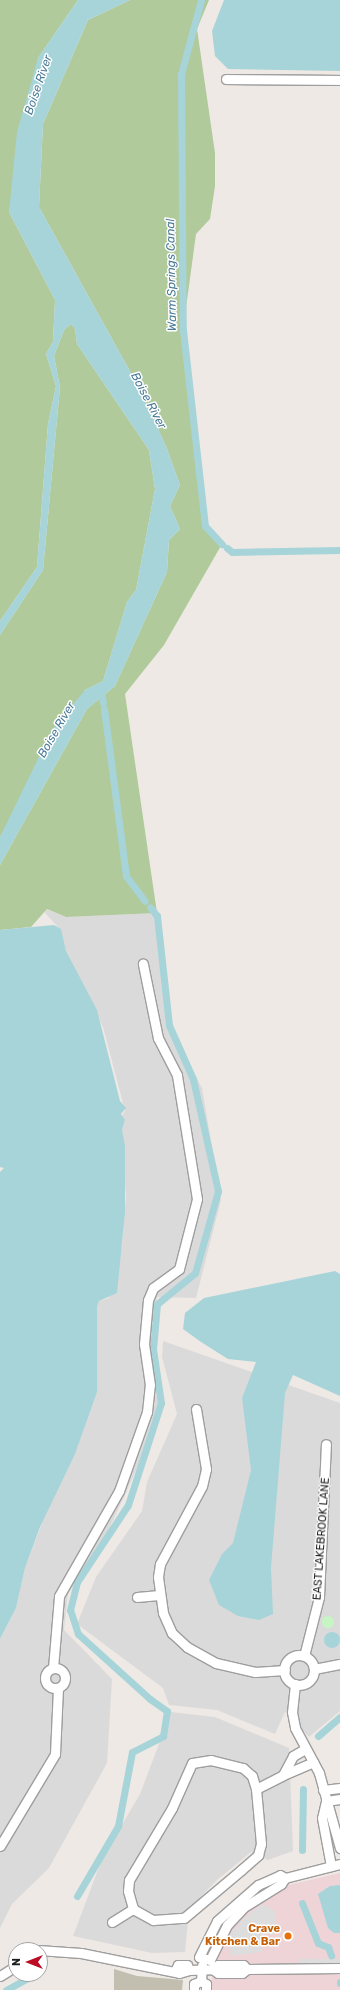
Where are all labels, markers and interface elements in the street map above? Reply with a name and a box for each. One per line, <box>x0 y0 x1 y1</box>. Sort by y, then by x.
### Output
water label: Boise River <box>22 53 56 117</box>
water label: Warm Springs Canal <box>164 219 180 331</box>
water label: Boise River <box>127 370 169 432</box>
water label: Boise River <box>35 700 79 760</box>
street label: EAST LAKEBROOK LANE <box>311 1477 333 1601</box>
place label: Crave Kitchen & Bar <box>205 1923 280 1949</box>
marker: Crave Kitchen & Bar <box>283 1931 293 1941</box>
north arrow <box>8 1942 48 1982</box>
text: N <box>10 1958 23 1966</box>

